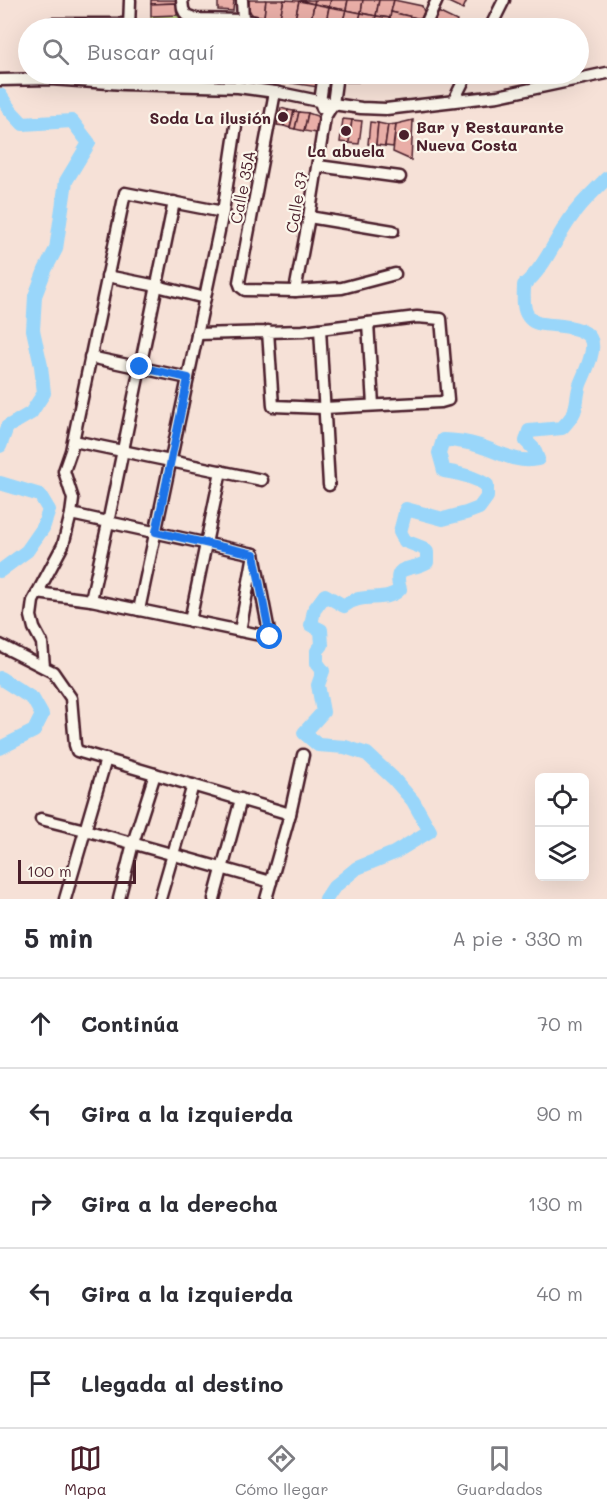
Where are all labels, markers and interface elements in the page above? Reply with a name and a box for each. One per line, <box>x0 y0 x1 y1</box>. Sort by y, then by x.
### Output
search box <box>18 18 589 84</box>
icon: search <box>39 35 72 68</box>
text: Buscar aquí <box>87 37 215 66</box>
place label: Soda La ilusión <box>149 107 271 128</box>
marker: Soda La ilusión <box>276 110 290 124</box>
place label: Bar y Restaurante Nueva Costa <box>416 116 564 155</box>
marker: La abuela <box>339 124 353 138</box>
marker: Bar y Restaurante Nueva Costa <box>397 128 411 142</box>
place label: La abuela <box>307 140 385 161</box>
street label: Calle 35A <box>225 149 259 225</box>
street label: Calle 37 <box>280 169 312 235</box>
route end <box>126 353 152 379</box>
route start <box>256 623 282 649</box>
map controls <box>535 773 589 881</box>
button: locate <box>535 773 589 827</box>
button: layers <box>535 827 589 881</box>
scale bar <box>18 857 136 884</box>
text: 100 m <box>27 860 72 881</box>
text: 5 min <box>24 921 93 955</box>
text: A pie · 330 m <box>452 925 583 951</box>
icon: ahead <box>24 1007 57 1040</box>
text: Continúa <box>81 1009 179 1038</box>
text: 70 m <box>537 1010 583 1036</box>
icon: left <box>24 1097 57 1130</box>
text: Gira a la izquierda <box>81 1099 293 1128</box>
text: 90 m <box>537 1100 583 1126</box>
icon: right <box>24 1187 57 1220</box>
text: Gira a la derecha <box>81 1189 278 1218</box>
text: 130 m <box>528 1190 583 1216</box>
icon: left <box>24 1277 57 1310</box>
text: Gira a la izquierda <box>81 1279 293 1308</box>
text: 40 m <box>537 1280 583 1306</box>
icon: arrive <box>24 1367 57 1400</box>
text: Llegada al destino <box>81 1369 283 1398</box>
tab: Mapa <box>64 1442 107 1499</box>
tab: Cómo llegar <box>235 1442 328 1499</box>
tab: Guardados <box>457 1442 543 1499</box>

